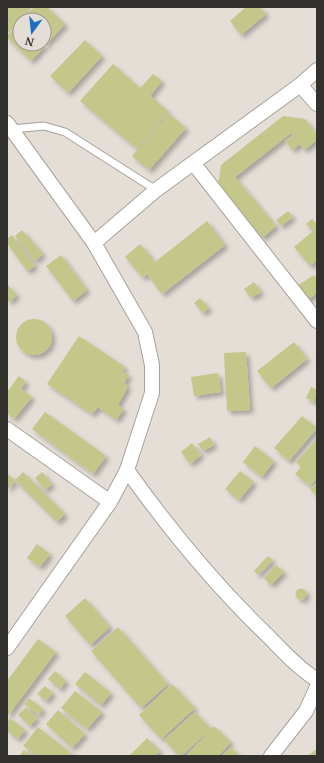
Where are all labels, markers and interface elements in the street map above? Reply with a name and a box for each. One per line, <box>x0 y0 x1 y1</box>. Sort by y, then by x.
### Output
north arrow <box>12 12 52 52</box>
text: N <box>23 34 35 51</box>

